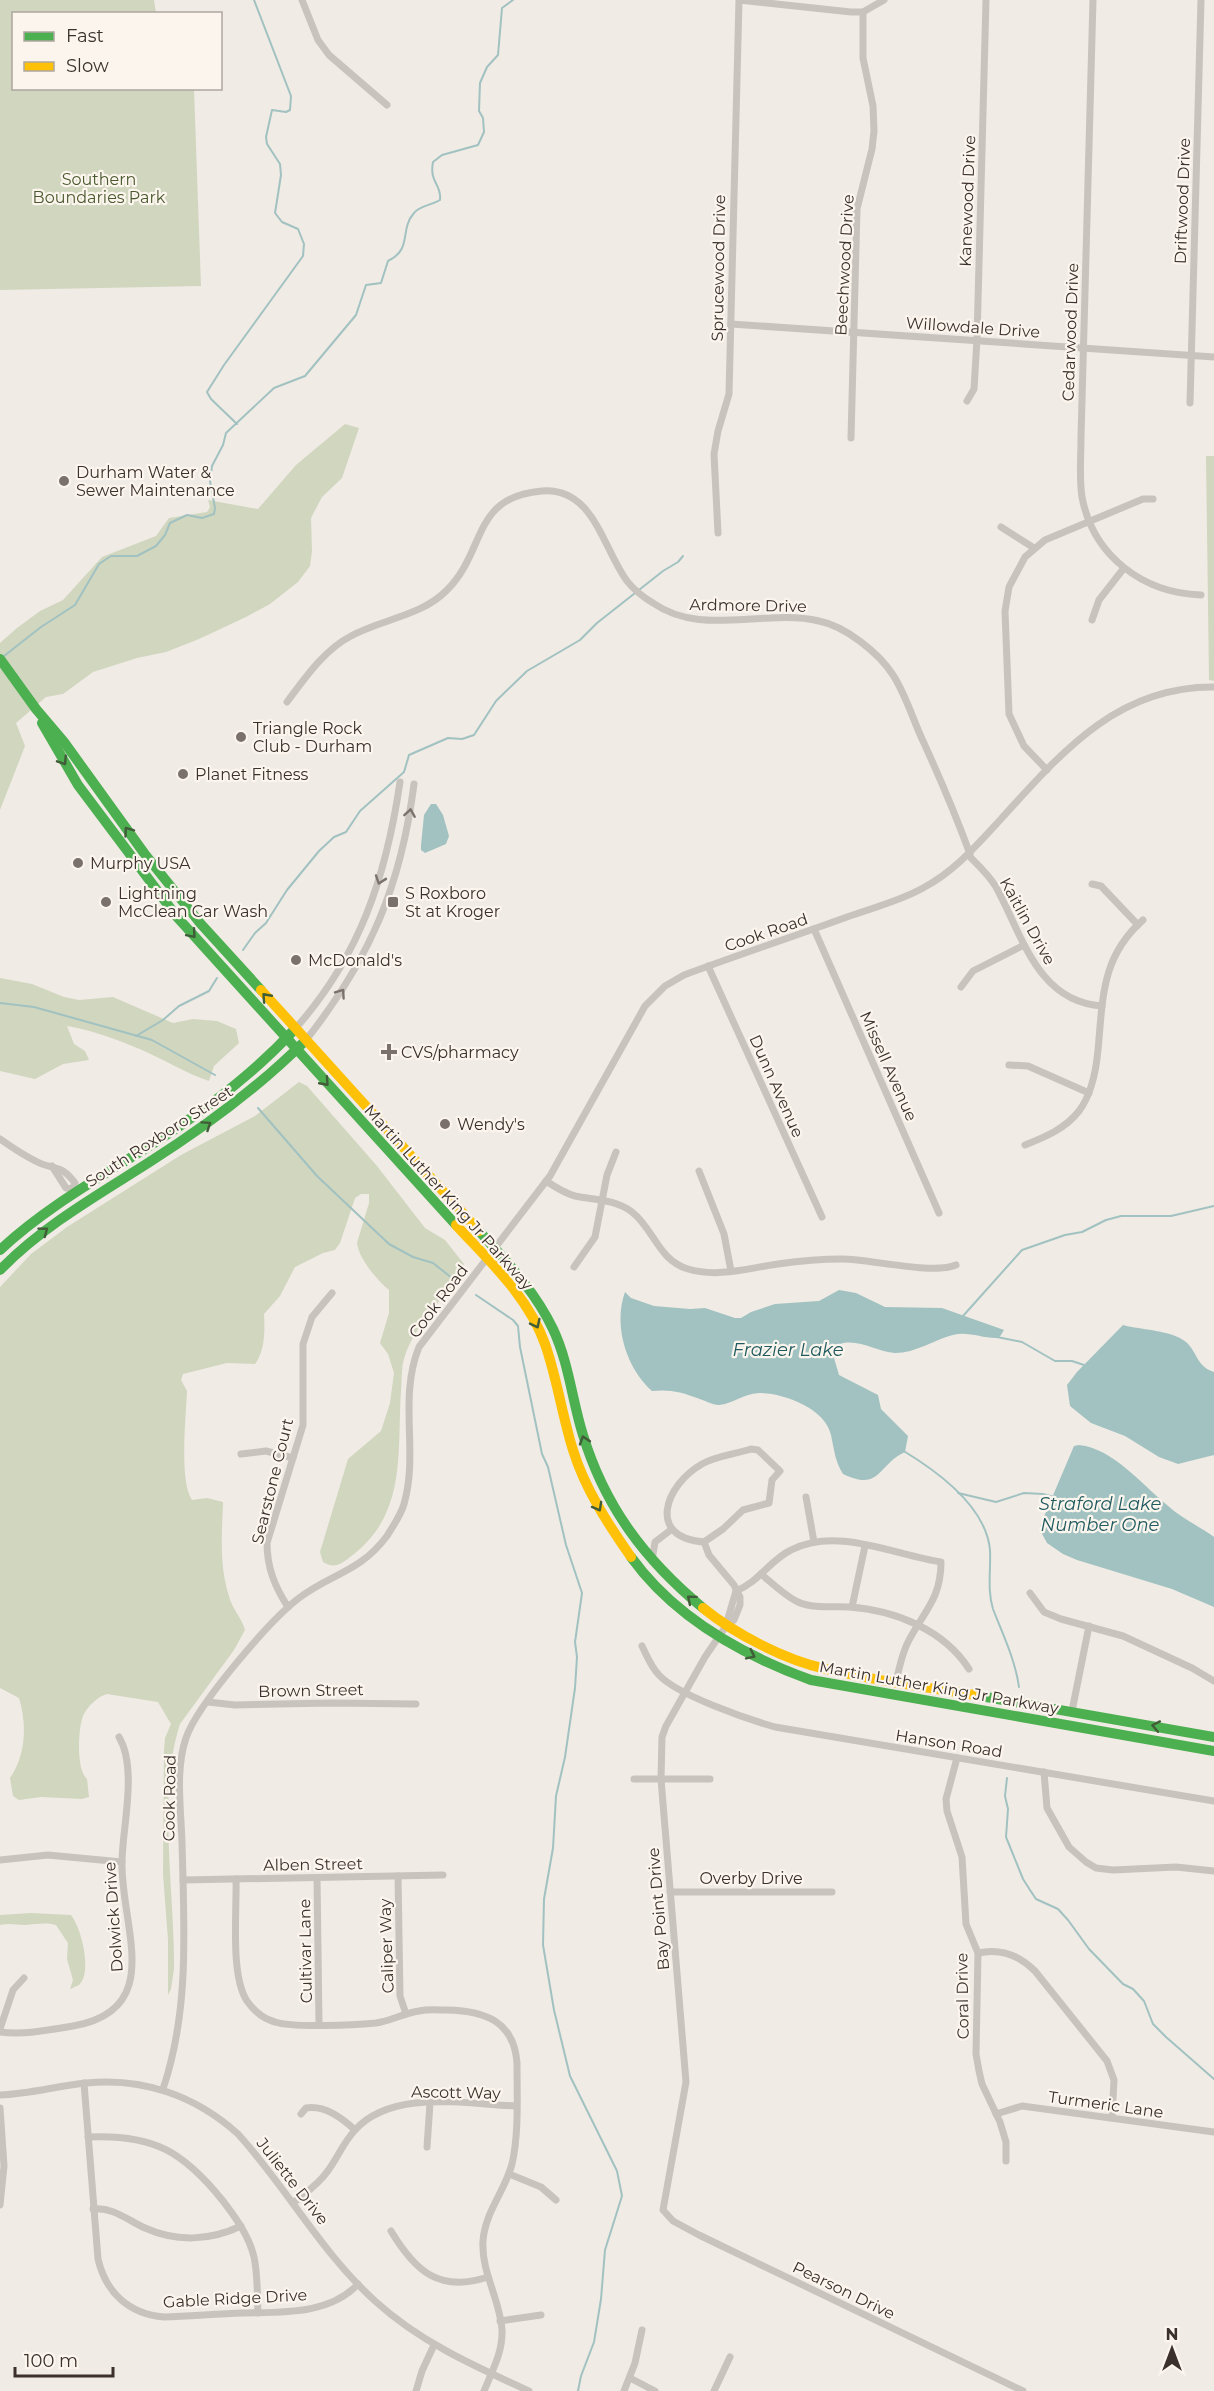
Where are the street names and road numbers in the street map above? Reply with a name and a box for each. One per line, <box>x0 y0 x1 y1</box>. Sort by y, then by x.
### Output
street label: Kanewood Drive <box>956 135 979 267</box>
street label: Driftwood Drive <box>1171 138 1194 265</box>
street label: Sprucewood Drive <box>708 194 729 342</box>
street label: Beechwood Drive <box>831 194 858 336</box>
street label: Cedarwood Drive <box>1059 263 1082 402</box>
street label: Willowdale Drive <box>905 313 1041 342</box>
street label: Ardmore Drive <box>689 595 807 616</box>
street label: Kaitlin Drive <box>996 874 1059 968</box>
street label: Cook Road <box>722 909 810 956</box>
street label: Missell Avenue <box>856 1008 921 1124</box>
street label: Dunn Avenue <box>745 1032 808 1140</box>
street label: South Roxboro Street <box>82 1081 237 1191</box>
street label: Martin Luther King Jr Parkway <box>360 1101 537 1294</box>
street label: Cook Road <box>405 1261 472 1342</box>
street label: Searstone Court <box>248 1416 297 1546</box>
street label: Martin Luther King Jr Parkway <box>818 1657 1060 1718</box>
street label: Brown Street <box>258 1680 364 1701</box>
street label: Hanson Road <box>894 1726 1004 1761</box>
street label: Cook Road <box>159 1755 180 1841</box>
street label: Bay Point Drive <box>644 1847 673 1971</box>
street label: Alben Street <box>263 1854 364 1875</box>
street label: Dolwick Drive <box>100 1861 127 1973</box>
street label: Overby Drive <box>699 1869 803 1888</box>
street label: Caliper Way <box>375 1898 398 1994</box>
street label: Cultivar Lane <box>295 1899 316 2003</box>
street label: Coral Drive <box>952 1953 973 2039</box>
street label: Ascott Way <box>411 2082 501 2103</box>
street label: Turmeric Lane <box>1047 2087 1165 2122</box>
street label: Juliette Drive <box>252 2133 333 2229</box>
street label: Pearson Drive <box>790 2258 898 2323</box>
street label: Gable Ridge Drive <box>162 2285 308 2312</box>

